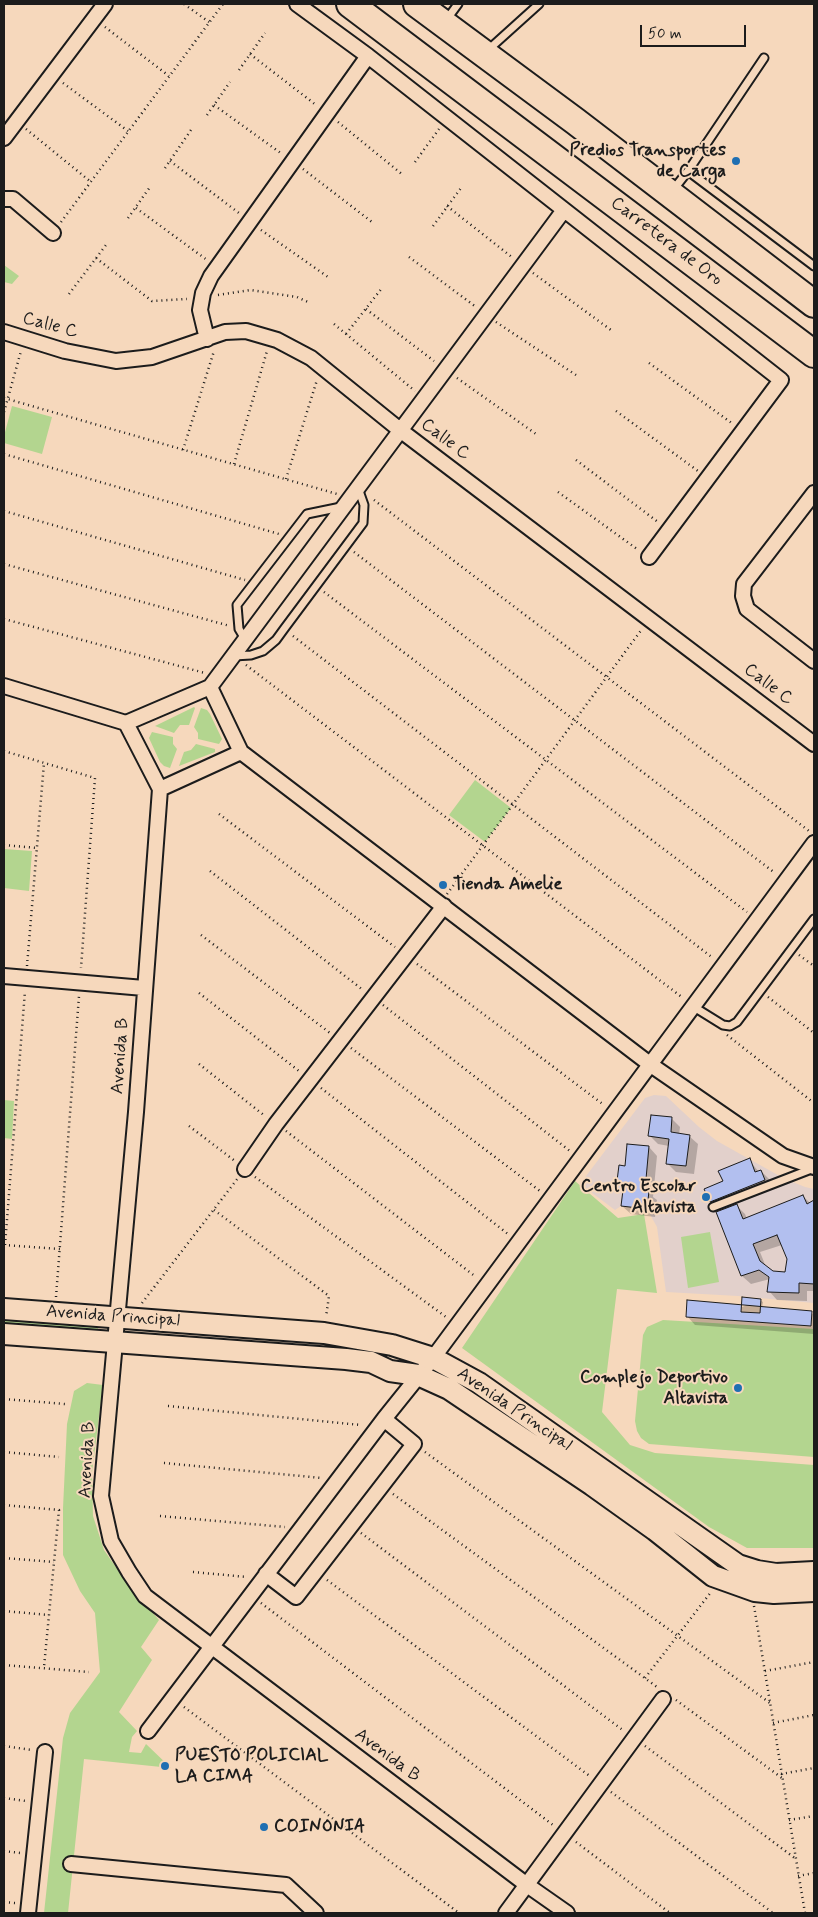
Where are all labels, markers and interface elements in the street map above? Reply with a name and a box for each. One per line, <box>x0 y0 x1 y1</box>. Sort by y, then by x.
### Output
scale bar <box>643 15 749 47</box>
text: 50 m <box>648 24 682 44</box>
place label: Predios Transportes de Carga <box>570 140 726 182</box>
marker: Predios Transportes de Carga <box>730 155 742 167</box>
street label: Carretera de Oro <box>606 193 726 291</box>
street label: Calle C <box>20 308 80 344</box>
street label: Calle C <box>416 414 474 466</box>
street label: Calle C <box>739 659 797 711</box>
place label: Tienda Amelie <box>453 874 562 896</box>
marker: Tienda Amelie <box>437 879 449 891</box>
street label: Avenida B <box>108 1017 134 1095</box>
place label: Centro Escolar Altavista <box>581 1176 696 1218</box>
marker: Centro Escolar Altavista <box>700 1191 712 1203</box>
street label: Avenida Principal <box>45 1302 181 1332</box>
street label: Avenida Principal <box>452 1364 576 1456</box>
place label: Complejo Deportivo Altavista <box>580 1367 728 1410</box>
marker: Complejo Deportivo Altavista <box>732 1382 744 1394</box>
street label: Avenida B <box>75 1421 101 1499</box>
street label: Avenida B <box>350 1724 424 1788</box>
place label: PUESTO POLICIAL LA CIMA <box>175 1745 328 1788</box>
marker: PUESTO POLICIAL LA CIMA <box>159 1760 171 1772</box>
place label: COINONIA <box>274 1816 365 1838</box>
marker: COINONIA <box>258 1821 270 1833</box>

